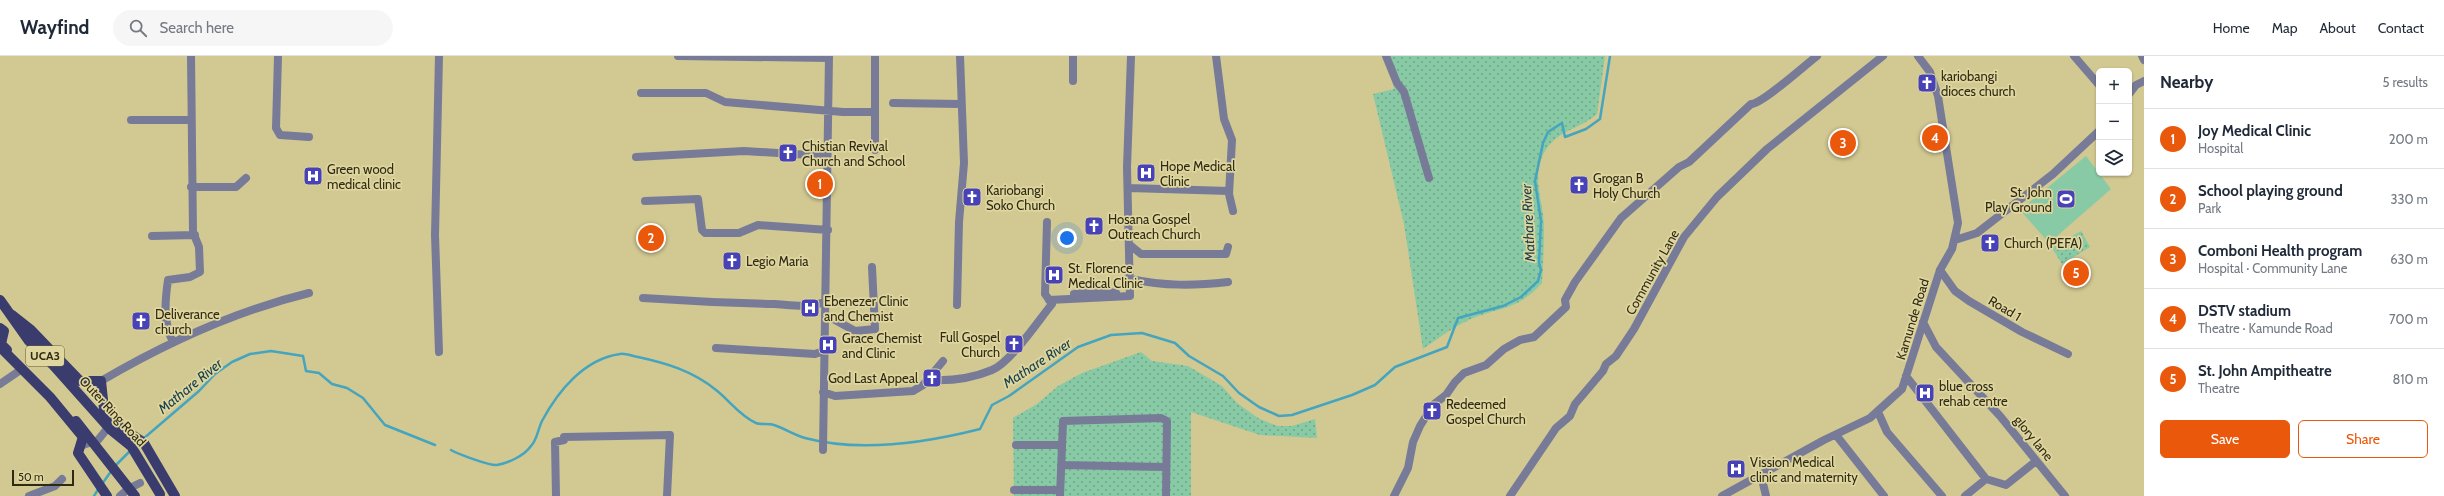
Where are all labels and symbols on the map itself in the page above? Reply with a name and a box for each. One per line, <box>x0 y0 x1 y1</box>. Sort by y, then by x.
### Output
place label: kariobangi dioces church <box>1941 68 2016 99</box>
church icon: kariobangi dioces church <box>1916 72 1938 94</box>
pin: 4 <box>1922 123 1948 153</box>
pin: 3 <box>1830 128 1856 158</box>
place label: Chistian Revival Church and School <box>802 138 905 169</box>
church icon: Chistian Revival Church and School <box>777 142 799 164</box>
place label: Hope Medical Clinic <box>1160 158 1235 189</box>
place label: Green wood medical clinic <box>327 161 401 192</box>
hospital icon: Hope Medical Clinic <box>1135 162 1157 184</box>
hospital icon: Green wood medical clinic <box>302 165 324 187</box>
pin: 1 <box>807 169 833 199</box>
place label: Grogan B Holy Church <box>1593 170 1660 201</box>
church icon: Grogan B Holy Church <box>1568 174 1590 196</box>
place label: Kariobangi Soko Church <box>986 182 1055 213</box>
water label: Mathare River <box>1517 183 1539 263</box>
place label: St. John Play Ground <box>1985 184 2052 215</box>
church icon: Kariobangi Soko Church <box>961 186 983 208</box>
sports icon: St. John Play Ground <box>2055 188 2077 210</box>
place label: Hosana Gospel Outreach Church <box>1108 211 1201 242</box>
church icon: Hosana Gospel Outreach Church <box>1083 215 1105 237</box>
pin: 2 <box>638 223 664 253</box>
street label: Community Lane <box>1622 226 1682 317</box>
your location <box>1057 228 1077 248</box>
church icon: Church (PEFA) <box>1979 232 2001 254</box>
place label: Church (PEFA) <box>2004 235 2082 251</box>
church icon: Legio Maria <box>721 250 743 272</box>
place label: Legio Maria <box>746 253 809 269</box>
pin: 5 <box>2063 258 2089 288</box>
place label: St. Florence Medical Clinic <box>1068 260 1143 291</box>
hospital icon: St. Florence Medical Clinic <box>1043 264 1065 286</box>
street label: Kamunde Road <box>1892 276 1932 362</box>
street label: Road 1 <box>1986 292 2024 324</box>
place label: Ebenezer Clinic and Chemist <box>824 293 909 324</box>
hospital icon: Ebenezer Clinic and Chemist <box>799 297 821 319</box>
place label: Deliverance church <box>155 306 220 337</box>
church icon: Deliverance church <box>130 310 152 332</box>
place label: Full Gospel Church <box>940 329 1000 360</box>
place label: Grace Chemist and Clinic <box>842 330 923 361</box>
church icon: Full Gospel Church <box>1003 333 1025 355</box>
hospital icon: Grace Chemist and Clinic <box>817 334 839 356</box>
water label: Mathare River <box>999 334 1075 392</box>
road number: UCA3 <box>26 346 64 366</box>
water label: Mathare River <box>153 354 226 418</box>
church icon: God Last Appeal <box>921 367 943 389</box>
place label: God Last Appeal <box>828 370 918 386</box>
street label: Outer Ring Road <box>76 373 150 449</box>
place label: blue cross rehab centre <box>1939 378 2008 409</box>
hospital icon: blue cross rehab centre <box>1914 382 1936 404</box>
place label: Redeemed Gospel Church <box>1446 396 1526 427</box>
church icon: Redeemed Gospel Church <box>1421 400 1443 422</box>
street label: glory lane <box>2011 412 2057 464</box>
place label: Vission Medical clinic and maternity <box>1750 454 1858 485</box>
hospital icon: Vission Medical clinic and maternity <box>1725 458 1747 480</box>
scale bar <box>12 468 74 487</box>

